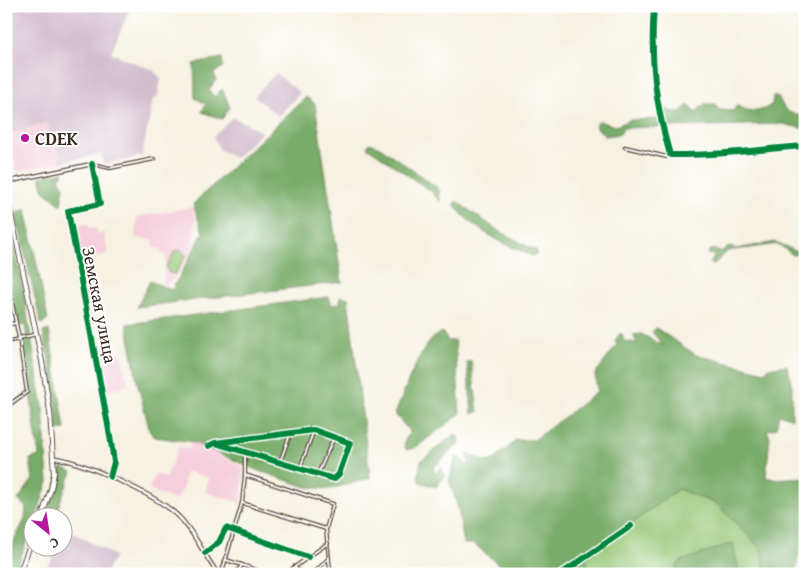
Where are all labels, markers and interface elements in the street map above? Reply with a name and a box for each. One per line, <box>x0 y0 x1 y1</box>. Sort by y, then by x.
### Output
place label: CDEK <box>35 125 79 152</box>
marker: CDEK <box>19 132 31 144</box>
street label: Земская улица <box>75 244 125 366</box>
north arrow <box>22 508 72 558</box>
text: С <box>46 533 63 554</box>

